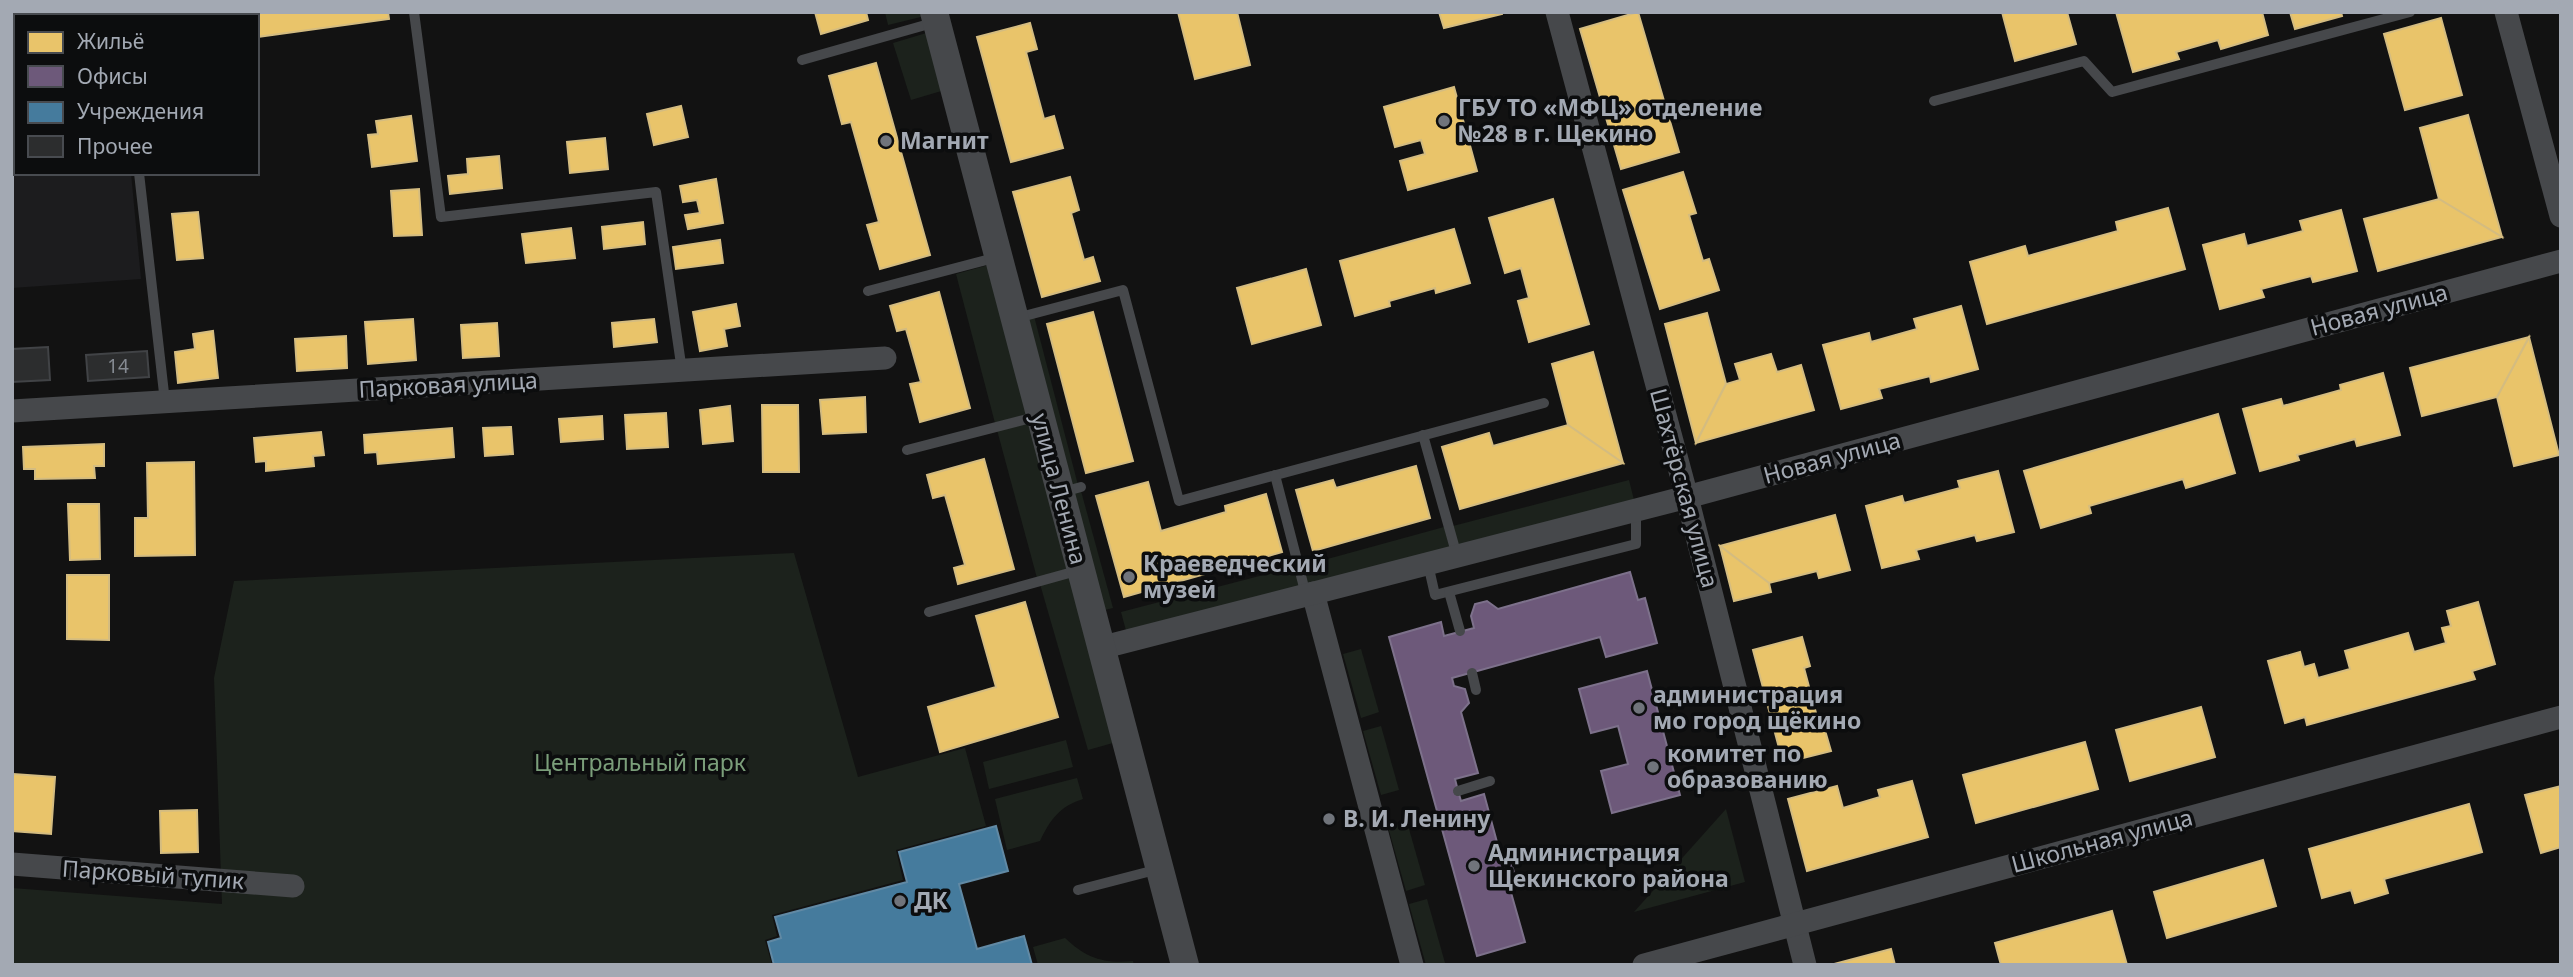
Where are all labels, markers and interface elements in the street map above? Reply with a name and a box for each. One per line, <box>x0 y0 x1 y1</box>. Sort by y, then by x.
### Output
legend <box>14 14 259 175</box>
text: Жильё <box>77 27 144 55</box>
text: Офисы <box>77 62 148 90</box>
place label: ГБУ ТО «МФЦ» отделение №28 в г. Щекино <box>1458 91 1762 149</box>
text: Учреждения <box>77 97 204 125</box>
marker: ГБУ ТО «МФЦ» отделение №28 в г. Щекино <box>1436 113 1452 129</box>
place label: Магнит <box>900 124 989 156</box>
text: Прочее <box>77 132 153 160</box>
marker: Магнит <box>878 133 894 149</box>
street label: Новая улица <box>2307 275 2451 343</box>
house number: 14 <box>107 353 129 379</box>
street label: Парковая улица <box>358 363 538 405</box>
street label: Шахтёрская улица <box>1643 384 1727 591</box>
street label: улица Ленина <box>1024 410 1096 568</box>
street label: Новая улица <box>1760 423 1904 491</box>
place label: Краеведческий музей <box>1143 547 1327 605</box>
marker: Краеведческий музей <box>1121 569 1137 585</box>
place label: администрация мо город щёкино <box>1653 678 1861 736</box>
marker: администрация мо город щёкино <box>1631 700 1647 716</box>
place label: комитет по образованию <box>1667 737 1828 795</box>
park label: Центральный парк <box>534 746 747 778</box>
marker: комитет по образованию <box>1645 759 1661 775</box>
street label: Школьная улица <box>2007 800 2196 880</box>
place label: В. И. Ленину <box>1343 802 1491 834</box>
marker: В. И. Ленину <box>1321 811 1337 827</box>
place label: Администрация Щекинского района <box>1488 836 1729 894</box>
street label: Парковый тупик <box>61 852 246 896</box>
marker: Администрация Щекинского района <box>1466 858 1482 874</box>
place label: ДК <box>914 884 948 916</box>
marker: ДК <box>892 893 908 909</box>

